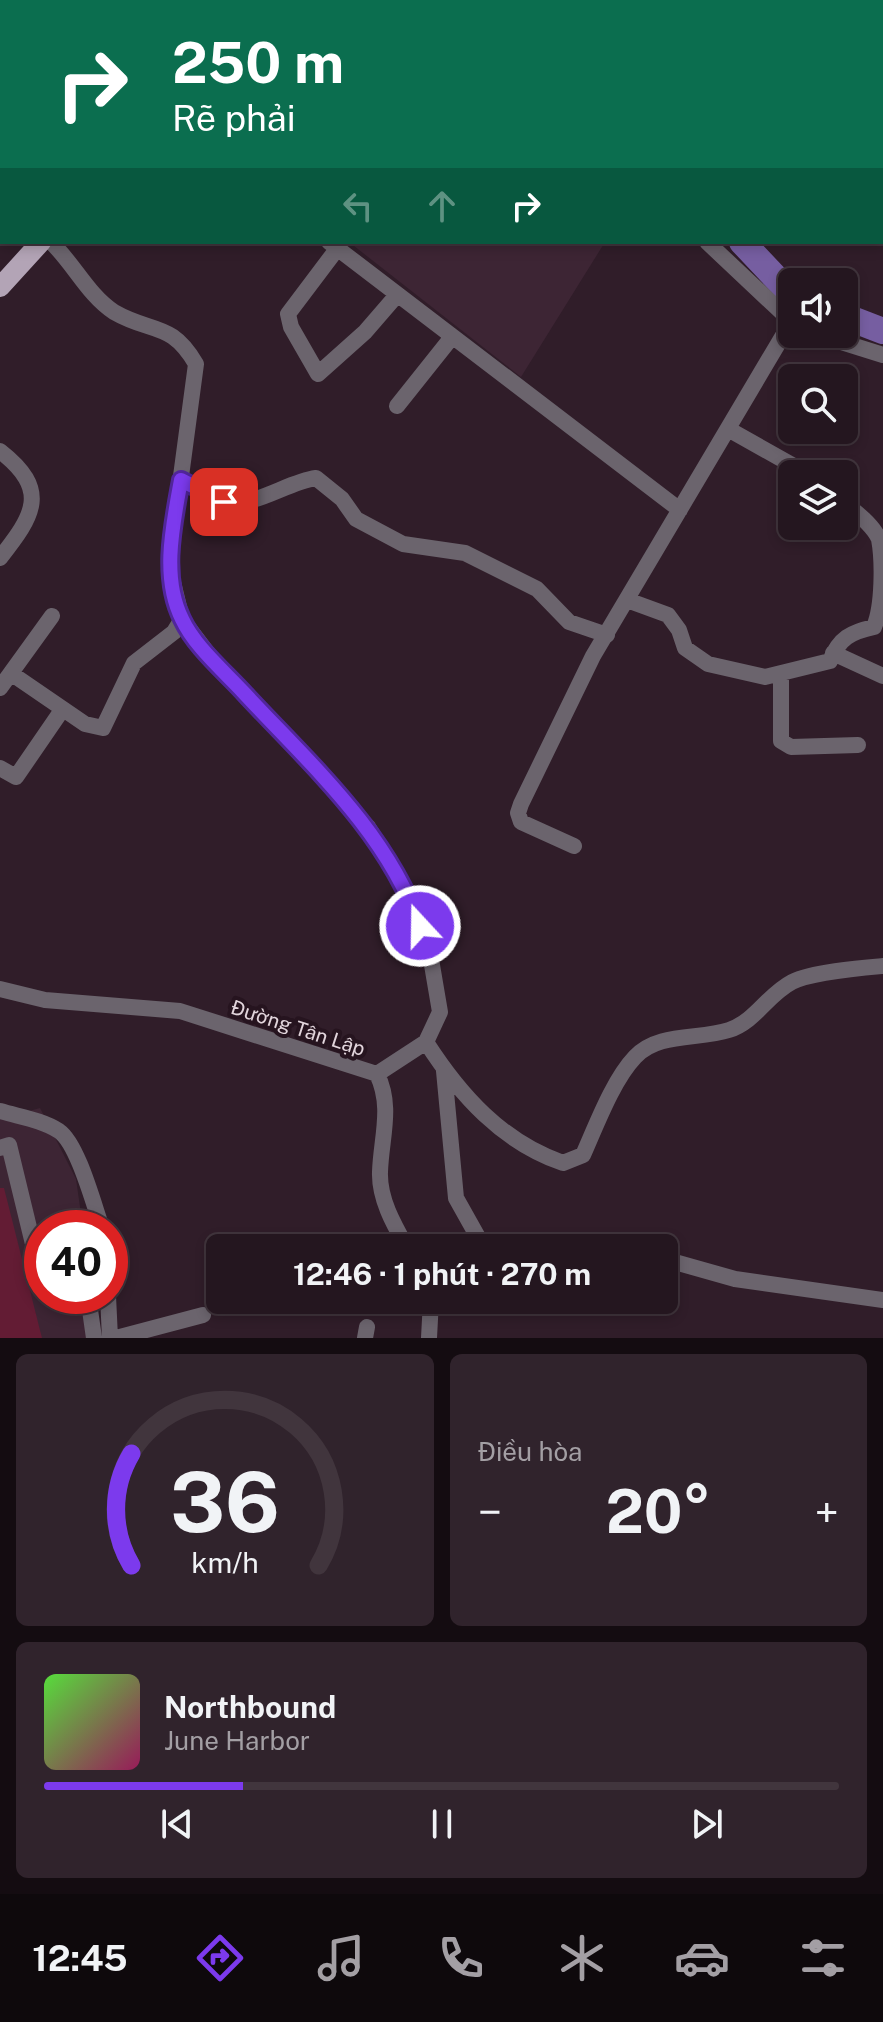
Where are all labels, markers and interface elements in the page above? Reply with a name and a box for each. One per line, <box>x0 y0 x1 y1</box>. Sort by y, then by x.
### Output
text: 250 m <box>172 30 344 96</box>
icon: right <box>40 32 144 136</box>
text: Rẽ phải <box>172 97 296 139</box>
icon: left <box>336 184 380 228</box>
icon: ahead <box>420 184 464 228</box>
icon: right <box>504 184 548 228</box>
map controls <box>778 268 858 540</box>
button: sound <box>778 268 858 348</box>
button: search <box>778 364 858 444</box>
button: layers <box>778 460 858 540</box>
pin <box>190 468 258 536</box>
icon: arrive <box>202 480 246 524</box>
position arrow <box>378 884 462 968</box>
street label: Đường Tân Lập <box>228 995 368 1061</box>
speed limit sign: 40 <box>24 1210 128 1314</box>
text: 12:46 · 1 phút · 270 m <box>293 1256 591 1292</box>
text: Điều hòa <box>478 1436 582 1467</box>
text: 36 <box>170 1453 280 1551</box>
text: 20° <box>606 1476 711 1547</box>
text: − <box>478 1486 502 1538</box>
text: + <box>815 1486 839 1538</box>
text: km/h <box>191 1546 258 1579</box>
text: Northbound <box>164 1689 336 1725</box>
text: June Harbor <box>164 1725 310 1756</box>
icon: previous <box>155 1802 199 1846</box>
icon: pause <box>420 1802 464 1846</box>
icon: next <box>685 1802 729 1846</box>
icon: directions <box>192 1930 248 1986</box>
icon: music <box>313 1930 369 1986</box>
icon: phone <box>433 1930 489 1986</box>
icon: climate <box>554 1930 610 1986</box>
icon: car <box>674 1930 730 1986</box>
icon: filters <box>795 1930 851 1986</box>
text: 12:45 <box>32 1937 128 1979</box>

